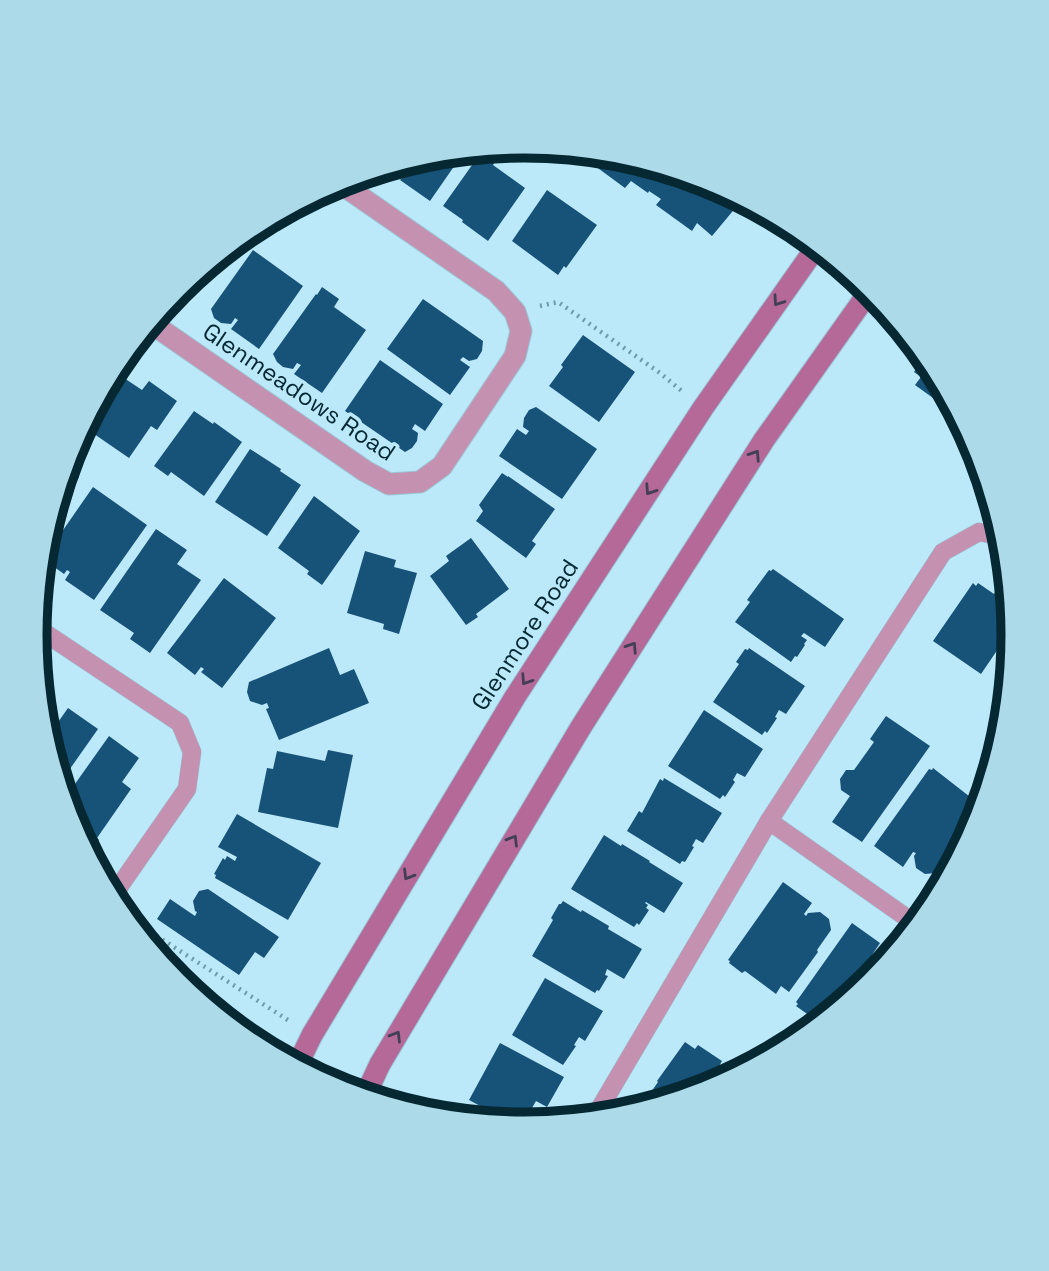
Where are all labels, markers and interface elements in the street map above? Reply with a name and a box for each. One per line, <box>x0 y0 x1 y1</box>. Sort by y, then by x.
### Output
one-way arrow <box>773 294 786 307</box>
street label: Glenmeadows Road <box>197 316 402 468</box>
one-way arrow <box>746 450 759 463</box>
one-way arrow <box>646 482 659 495</box>
street label: Glenmore Road <box>464 553 585 716</box>
one-way arrow <box>624 641 637 654</box>
one-way arrow <box>521 673 534 686</box>
one-way arrow <box>505 835 518 848</box>
one-way arrow <box>404 867 417 880</box>
one-way arrow <box>388 1030 401 1043</box>

